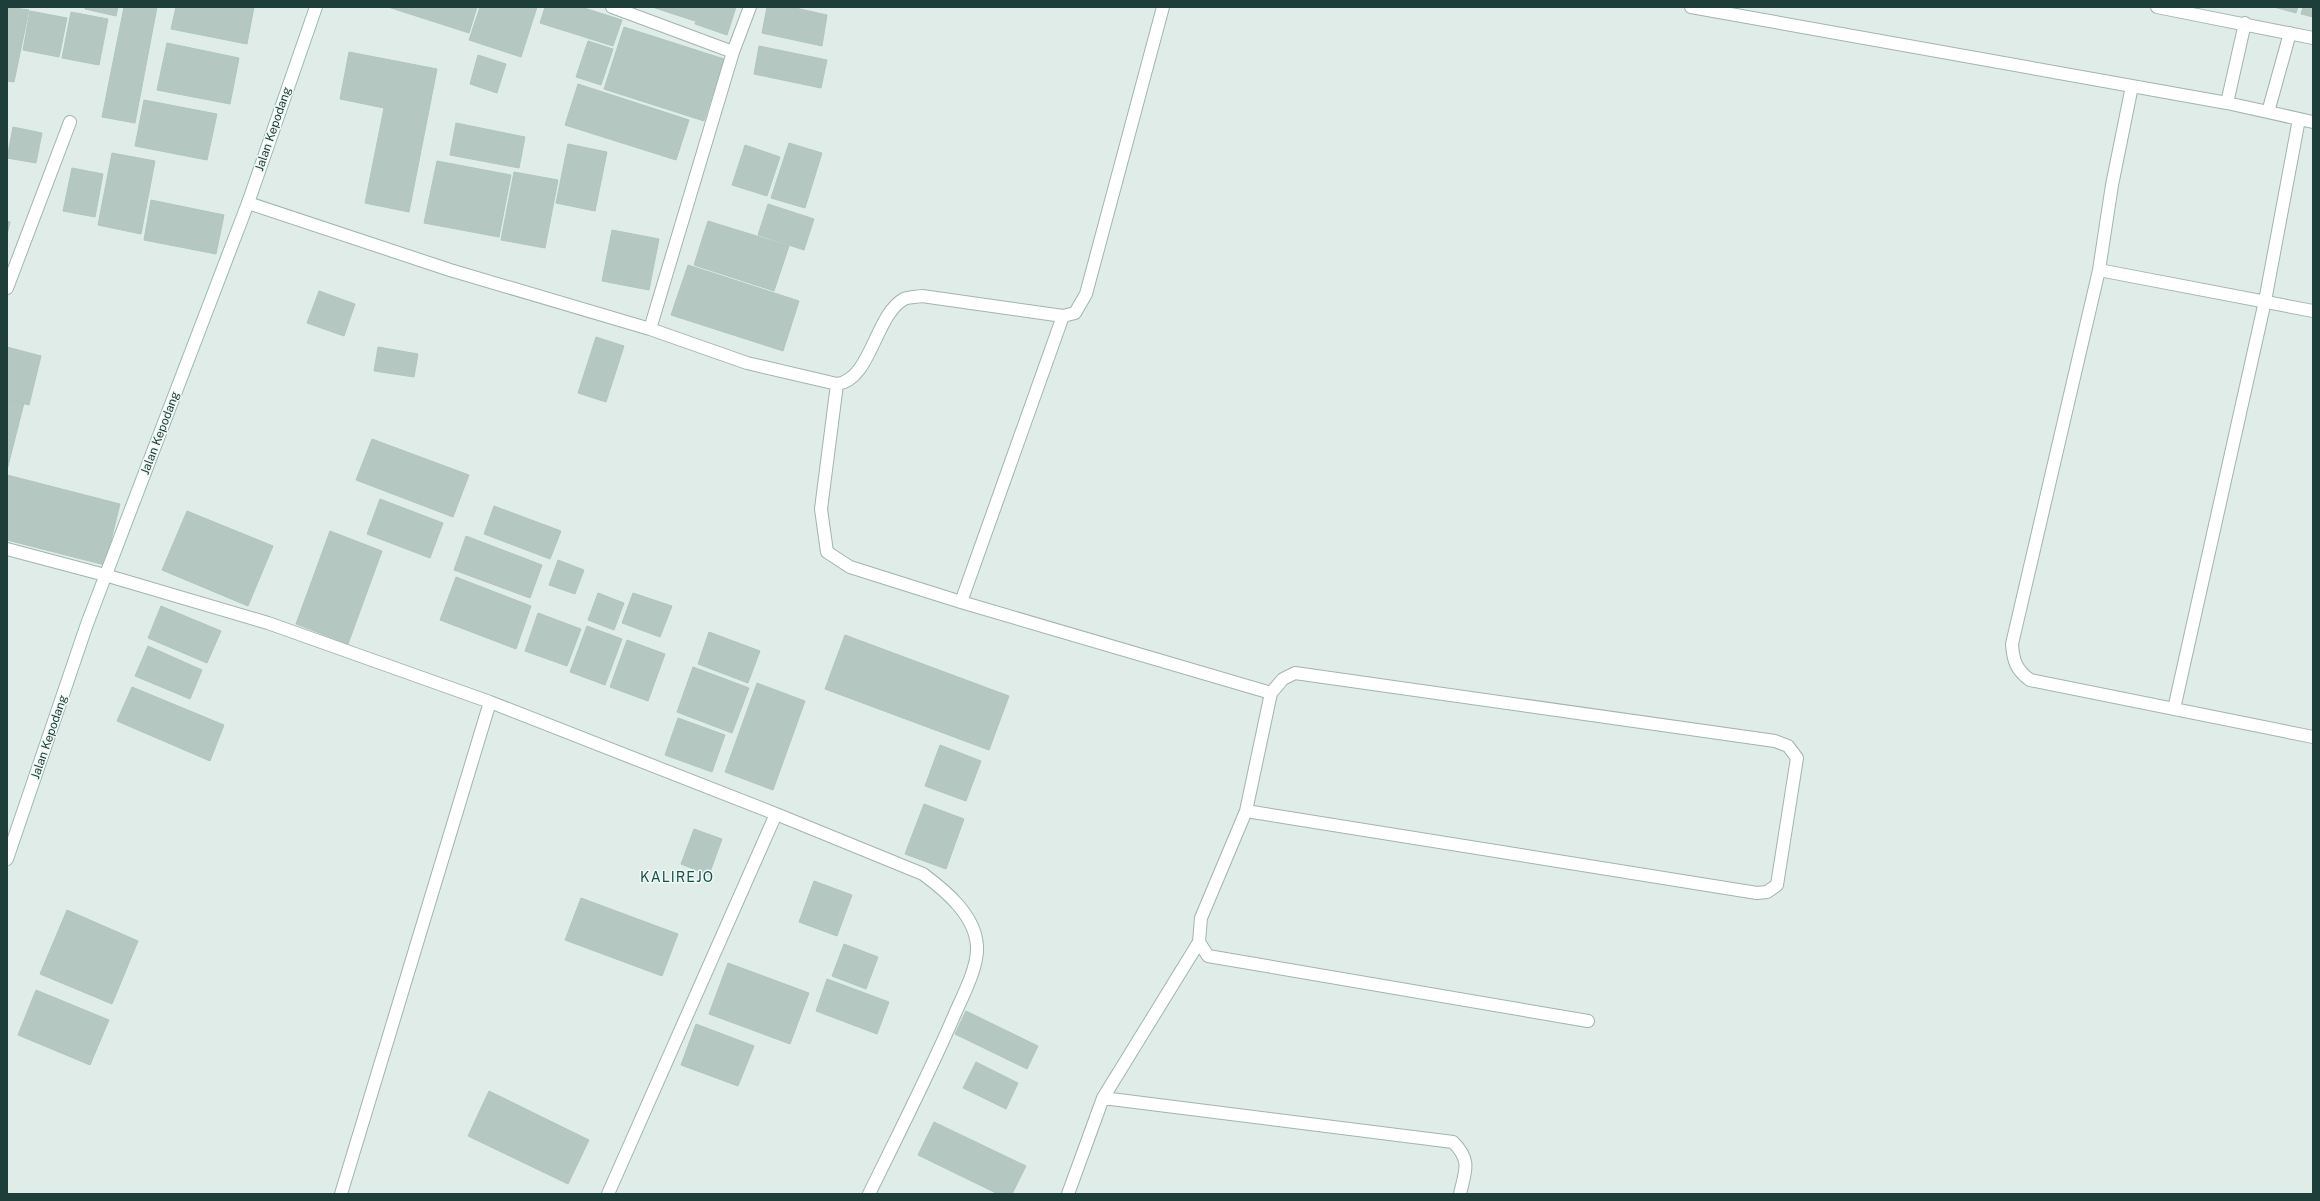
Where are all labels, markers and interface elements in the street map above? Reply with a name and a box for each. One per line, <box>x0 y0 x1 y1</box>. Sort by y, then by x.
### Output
street label: Jalan Kepodang <box>252 85 294 173</box>
street label: Jalan Kepodang <box>138 389 182 477</box>
street label: Jalan Kepodang <box>28 693 70 781</box>
district label: KALIREJO <box>640 869 714 885</box>

